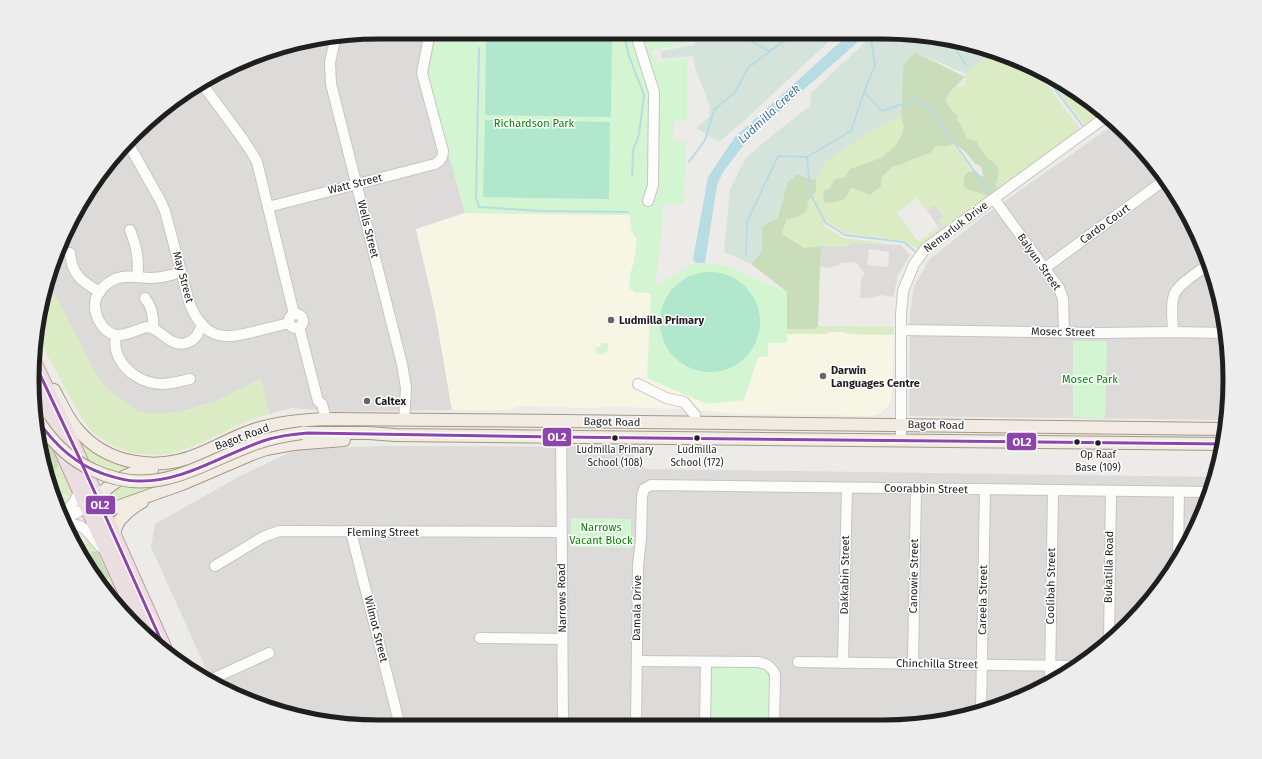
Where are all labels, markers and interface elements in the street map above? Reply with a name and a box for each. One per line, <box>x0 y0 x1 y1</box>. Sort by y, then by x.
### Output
water label: Ludmilla Creek <box>735 81 803 146</box>
park label: Richardson Park <box>494 117 575 130</box>
street label: Watt Street <box>327 171 383 197</box>
street label: Wells Street <box>355 199 381 259</box>
street label: Nemarluk Drive <box>921 199 991 255</box>
street label: Cardo Court <box>1077 201 1133 247</box>
street label: Balyun Street <box>1015 231 1063 293</box>
street label: May Street <box>170 250 196 304</box>
place label: Ludmilla Primary <box>619 314 705 327</box>
marker: Ludmilla Primary <box>606 315 616 325</box>
street label: Mosec Street <box>1031 325 1095 339</box>
place label: Darwin Languages Centre <box>831 364 920 390</box>
marker: Darwin Languages Centre <box>818 371 828 381</box>
park label: Mosec Park <box>1062 373 1118 386</box>
place label: Caltex <box>375 395 406 408</box>
marker: Caltex <box>362 396 372 406</box>
street label: Bagot Road <box>583 415 641 429</box>
street label: Bagot Road <box>907 418 965 432</box>
street label: Bagot Road <box>213 421 271 453</box>
line badge: OL2 <box>542 427 572 447</box>
text: OL2 <box>548 431 567 444</box>
line badge: OL2 <box>1006 432 1037 451</box>
marker: Ludmilla Primary School (108) <box>610 433 620 443</box>
marker: Ludmilla School (172) <box>692 433 702 443</box>
text: OL2 <box>1013 436 1032 449</box>
unlabelled marker <box>1072 437 1082 447</box>
marker: Op Raaf Base (109) <box>1093 438 1103 448</box>
place label: Ludmilla Primary School (108) <box>577 444 654 469</box>
place label: Ludmilla School (172) <box>670 444 724 469</box>
place label: Op Raaf Base (109) <box>1075 449 1121 474</box>
street label: Coorabbin Street <box>884 482 968 496</box>
line badge: OL2 <box>85 495 116 515</box>
text: OL2 <box>91 499 110 512</box>
park label: Narrows Vacant Block <box>569 521 633 547</box>
street label: Fleming Street <box>347 526 419 539</box>
street label: Bukatilla Road <box>1102 531 1116 603</box>
street label: Dakkabin Street <box>838 535 852 615</box>
street label: Canowie Street <box>907 539 921 613</box>
street label: Coolibah Street <box>1044 548 1058 624</box>
street label: Narrows Road <box>555 563 569 633</box>
street label: Careela Street <box>976 565 990 635</box>
street label: Damala Drive <box>630 575 644 641</box>
street label: Wilmot Street <box>361 594 391 664</box>
street label: Chinchilla Street <box>896 657 978 671</box>

